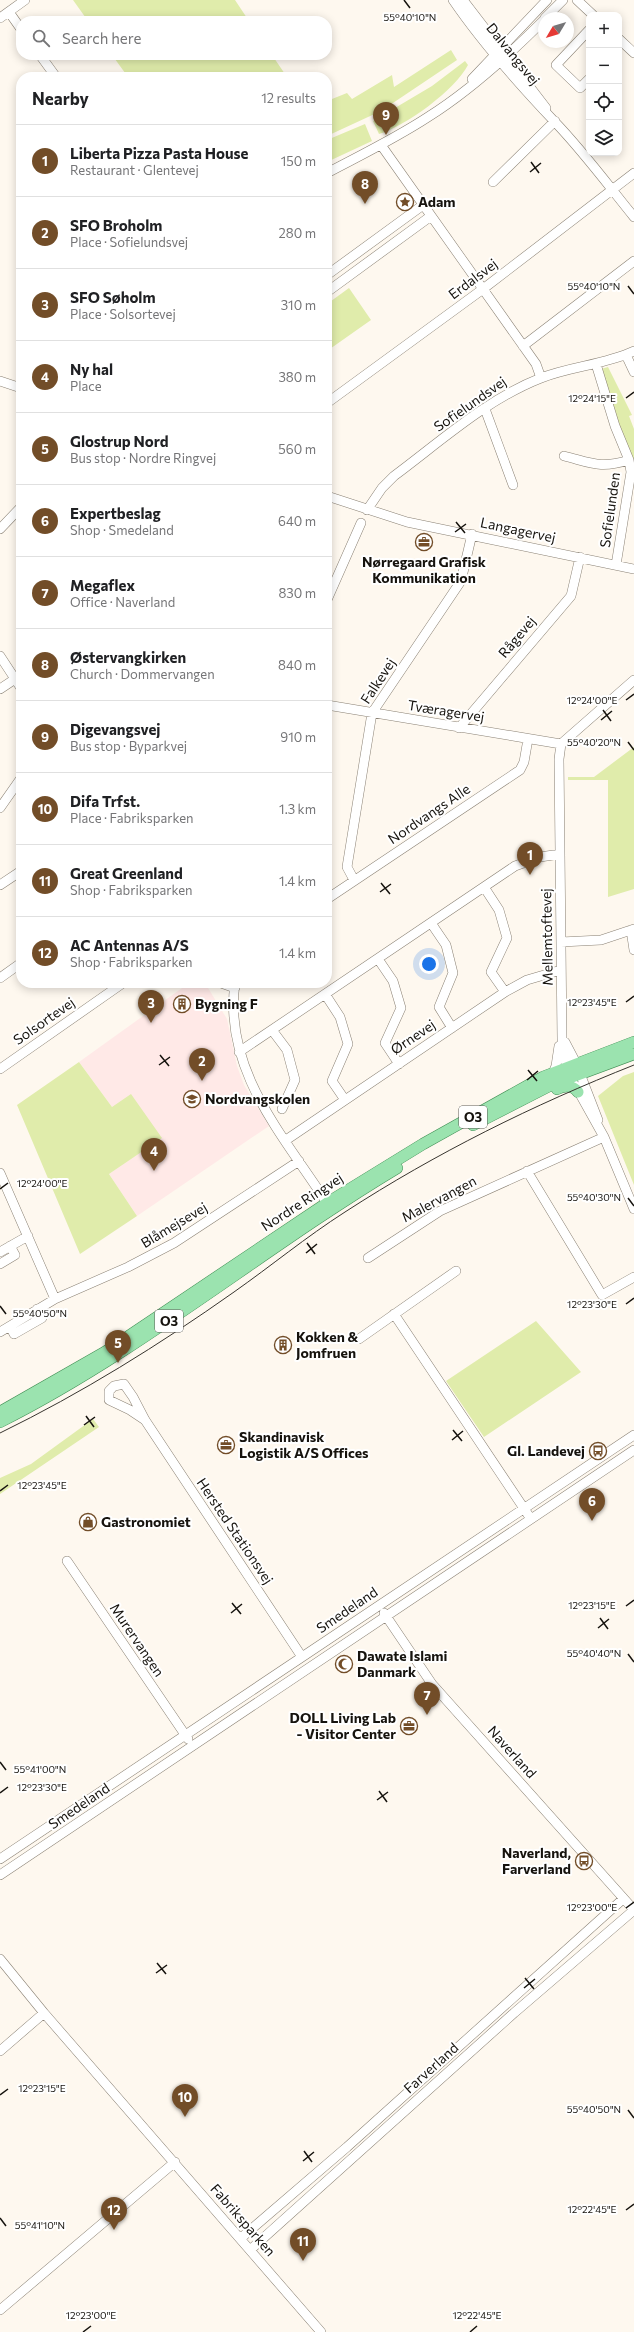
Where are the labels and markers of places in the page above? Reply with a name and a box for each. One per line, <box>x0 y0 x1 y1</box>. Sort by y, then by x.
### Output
pin: 9 <box>373 102 399 135</box>
pin: 8 <box>352 171 378 204</box>
place icon: Adam <box>395 192 415 212</box>
place label: Adam <box>418 193 455 210</box>
office icon: Nørregaard Grafisk Kommunikation <box>414 532 434 552</box>
place label: Nørregaard Grafisk Kommunikation <box>362 553 486 586</box>
pin: 1 <box>517 842 543 875</box>
pin: 3 <box>138 990 164 1023</box>
building icon: Bygning F <box>172 994 192 1014</box>
place label: Bygning F <box>195 995 258 1012</box>
pin: 2 <box>189 1048 215 1081</box>
school or university icon: Nordvangskolen <box>182 1089 202 1109</box>
place label: Nordvangskolen <box>205 1090 310 1107</box>
pin: 4 <box>141 1138 167 1171</box>
place label: Kokken & Jomfruen <box>296 1328 358 1361</box>
pin: 5 <box>105 1330 131 1363</box>
building icon: Kokken & Jomfruen <box>273 1335 293 1355</box>
place label: Skandinavisk Logistik A/S Offices <box>239 1428 369 1461</box>
office icon: Skandinavisk Logistik A/S Offices <box>216 1435 236 1455</box>
bus stop icon: Gl. Landevej <box>588 1441 608 1461</box>
place label: Gl. Landevej <box>507 1442 585 1459</box>
pin: 6 <box>579 1488 605 1521</box>
shop icon: Gastronomiet <box>78 1512 98 1532</box>
place label: Gastronomiet <box>101 1513 191 1530</box>
place label: Dawate Islami Danmark <box>357 1647 448 1680</box>
mosque icon: Dawate Islami Danmark <box>334 1654 354 1674</box>
pin: 7 <box>414 1682 440 1715</box>
place label: DOLL Living Lab - Visitor Center <box>290 1709 396 1742</box>
office icon: DOLL Living Lab - Visitor Center <box>399 1716 419 1736</box>
place label: Naverland, Farverland <box>502 1844 571 1877</box>
bus stop icon: Naverland, Farverland <box>574 1851 594 1871</box>
pin: 10 <box>172 2084 198 2117</box>
pin: 12 <box>101 2197 127 2230</box>
pin: 11 <box>290 2228 316 2261</box>

